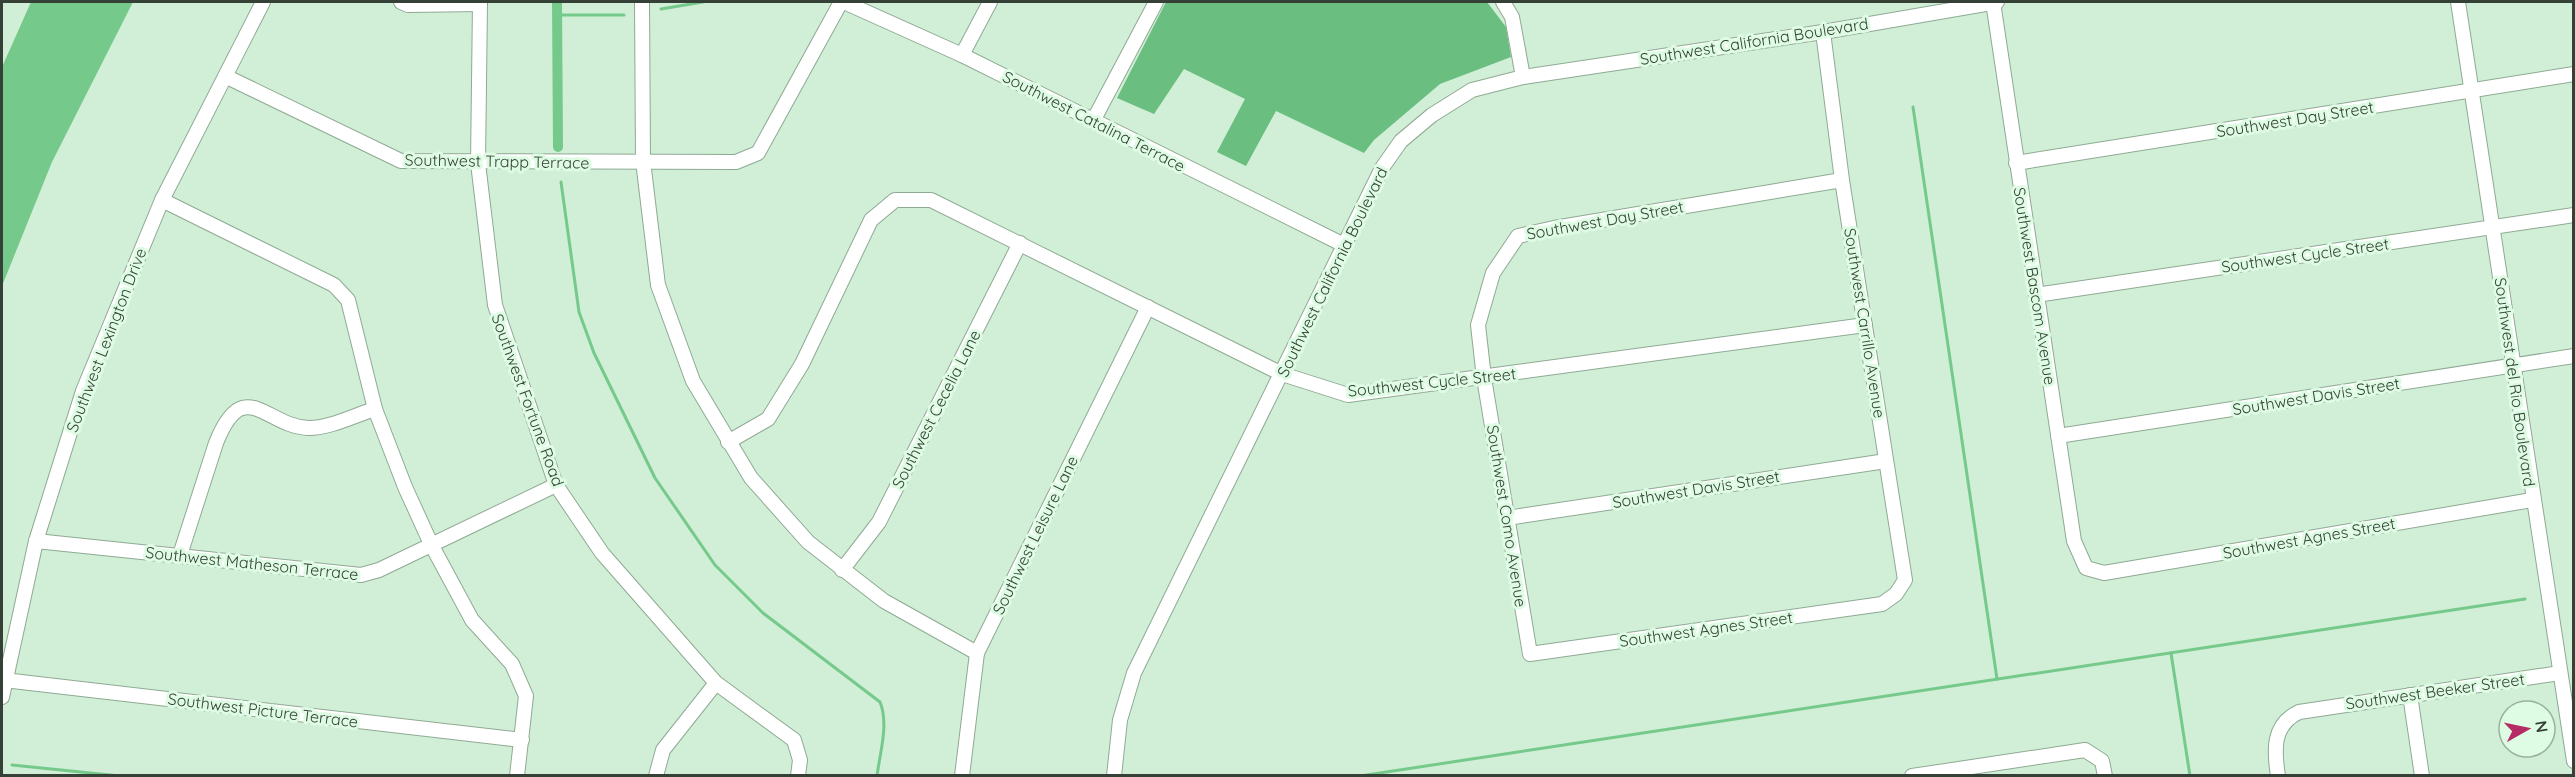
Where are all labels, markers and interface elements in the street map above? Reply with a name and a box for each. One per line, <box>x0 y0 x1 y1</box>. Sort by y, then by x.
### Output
street label: Southwest California Boulevard <box>1638 13 1870 69</box>
street label: Southwest Catalina Terrace <box>999 66 1189 176</box>
street label: Southwest Day Street <box>2215 97 2375 141</box>
street label: Southwest Trapp Terrace <box>404 149 590 173</box>
street label: Southwest California Boulevard <box>1272 164 1392 380</box>
street label: Southwest Bascom Avenue <box>2009 186 2061 386</box>
street label: Southwest Day Street <box>1525 196 1685 244</box>
street label: Southwest Carrillo Avenue <box>1840 226 1890 420</box>
street label: Southwest Cycle Street <box>2220 233 2390 277</box>
street label: Southwest Lexington Drive <box>62 245 150 435</box>
street label: Southwest del Rio Boulevard <box>2490 276 2540 488</box>
street label: Southwest Fortune Road <box>487 311 569 489</box>
street label: Southwest Cecelia Lane <box>887 326 985 492</box>
street label: Southwest Cycle Street <box>1347 363 1517 401</box>
street label: Southwest Davis Street <box>2231 373 2401 419</box>
street label: Southwest Como Avenue <box>1483 424 1531 608</box>
street label: Southwest Leisure Lane <box>988 452 1082 618</box>
street label: Southwest Davis Street <box>1611 466 1781 512</box>
street label: Southwest Agnes Street <box>2221 513 2397 563</box>
street label: Southwest Matheson Terrace <box>145 542 359 584</box>
street label: Southwest Agnes Street <box>1618 607 1794 651</box>
street label: Southwest Beeker Street <box>2344 669 2526 713</box>
street label: Southwest Picture Terrace <box>167 688 359 732</box>
north arrow <box>2497 699 2557 759</box>
text: N <box>2531 719 2553 734</box>

